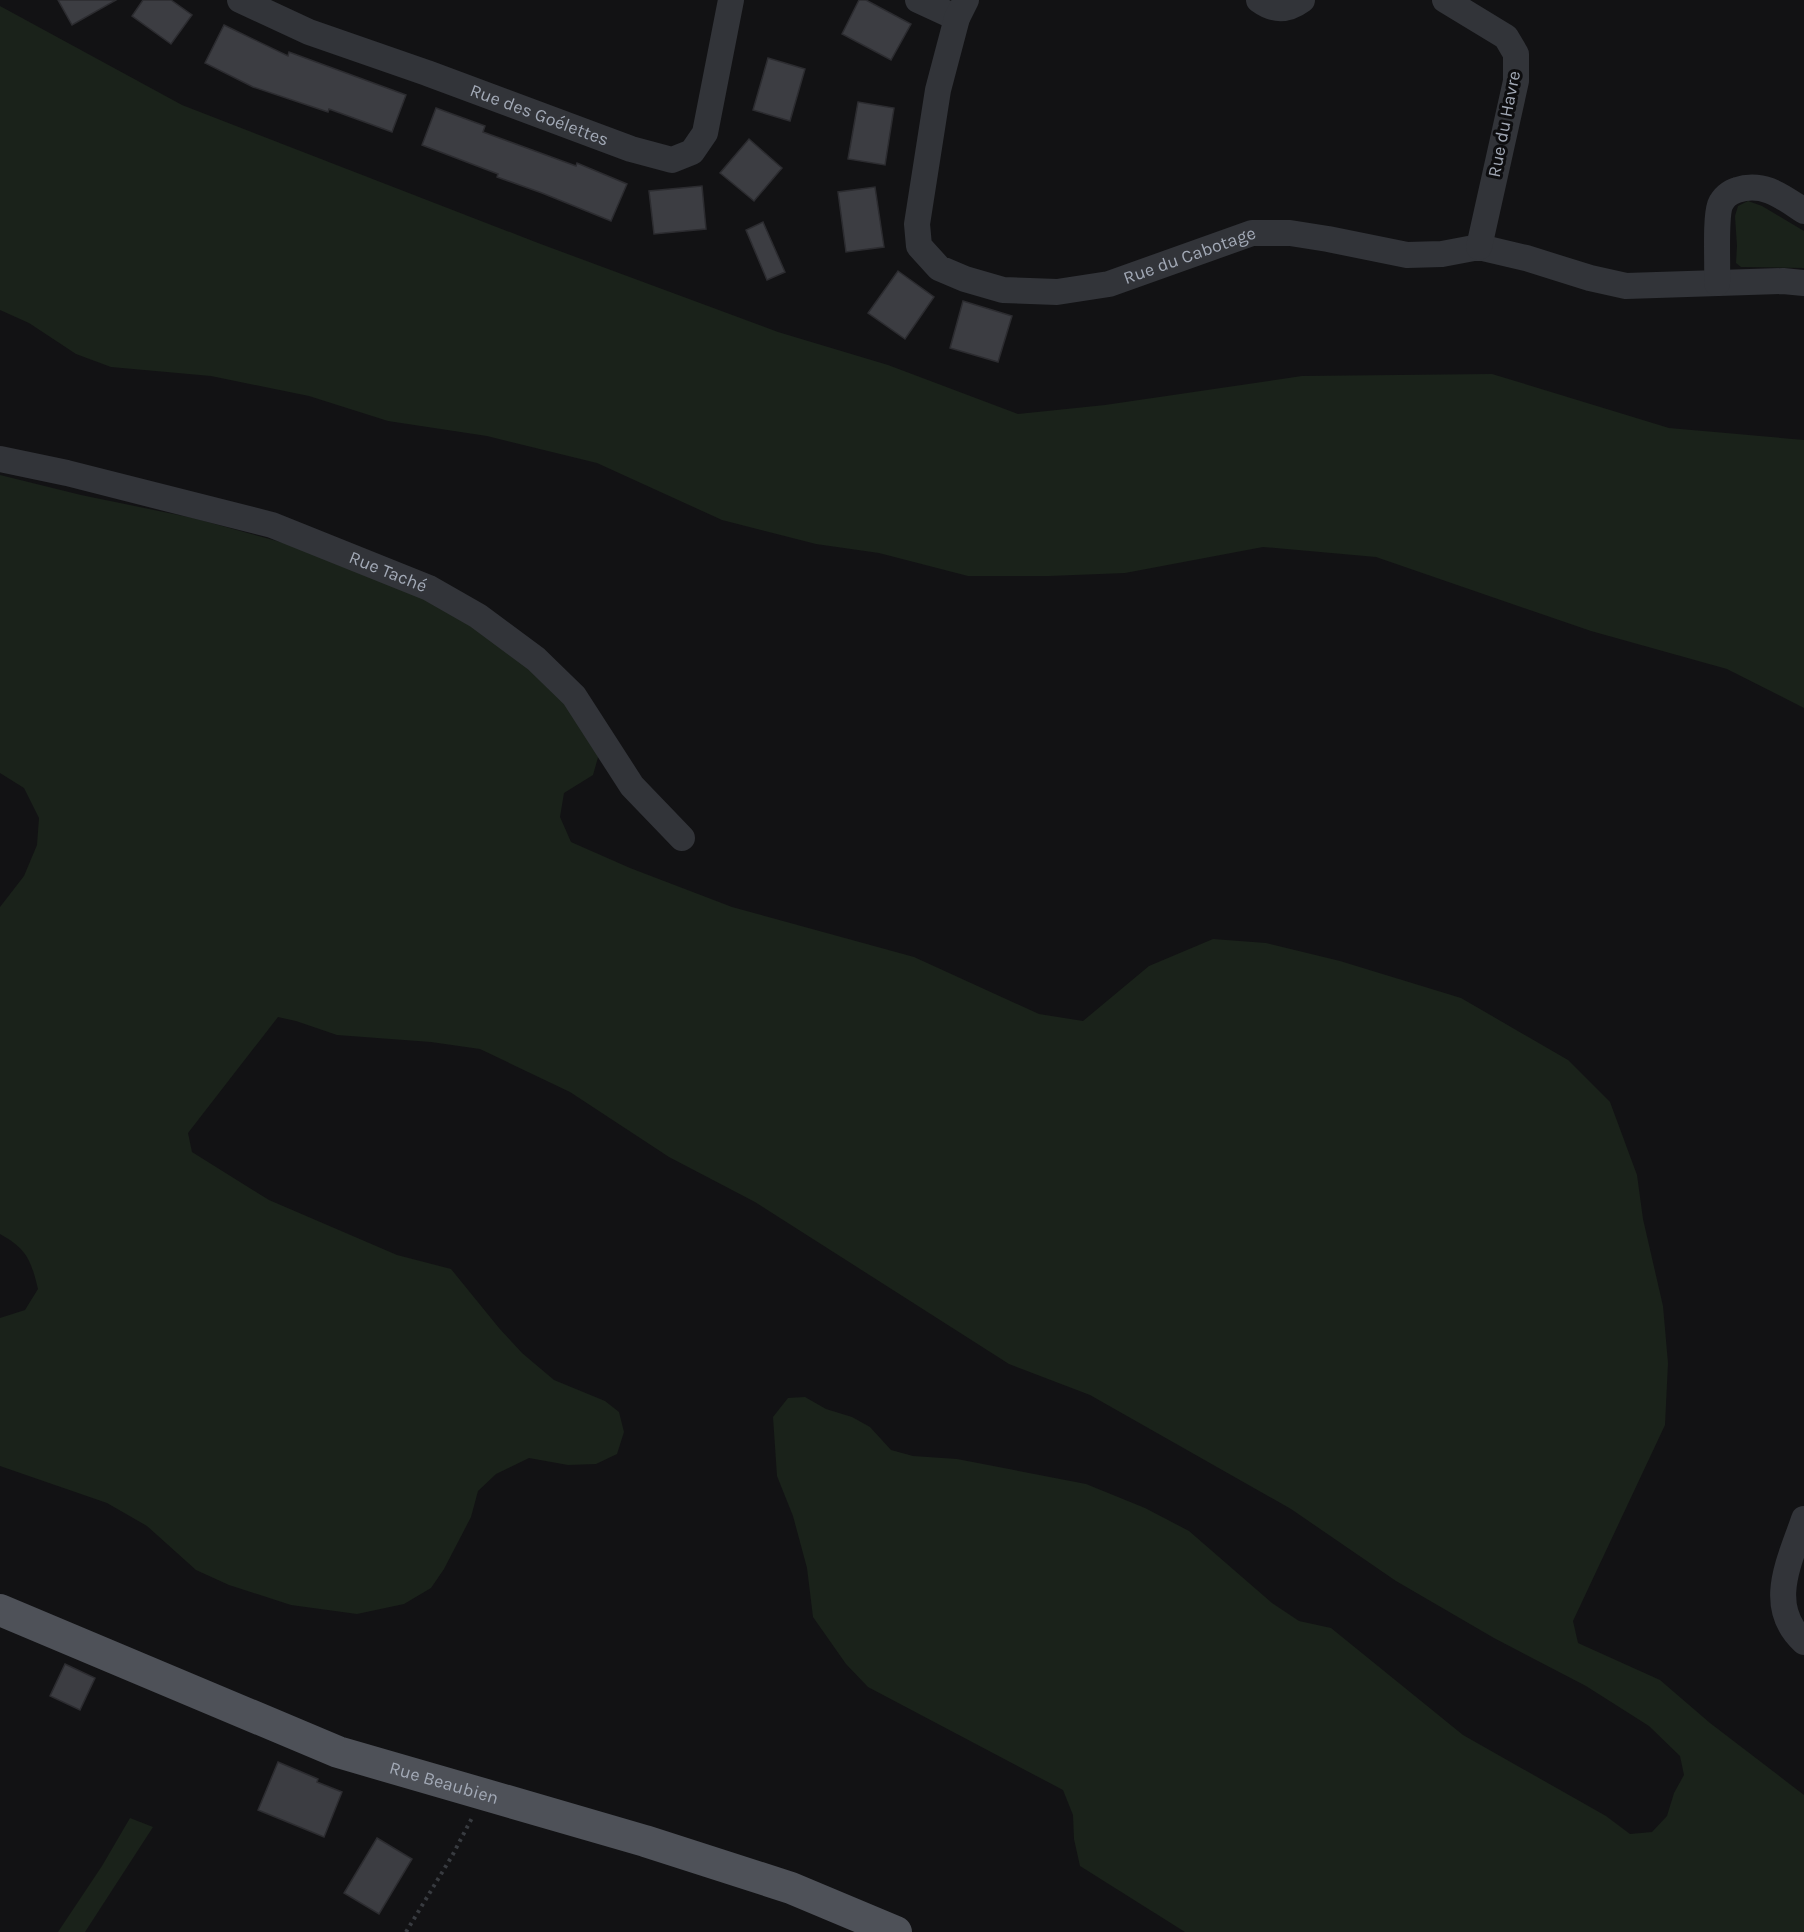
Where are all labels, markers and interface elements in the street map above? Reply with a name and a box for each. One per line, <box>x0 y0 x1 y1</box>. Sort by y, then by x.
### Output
street label: Rue du Havre <box>1483 69 1525 179</box>
street label: Rue des Goélettes <box>467 79 612 151</box>
street label: Rue du Cabotage <box>1120 222 1259 289</box>
street label: Rue Taché <box>346 546 430 597</box>
street label: Rue Beaubien <box>387 1756 501 1809</box>

